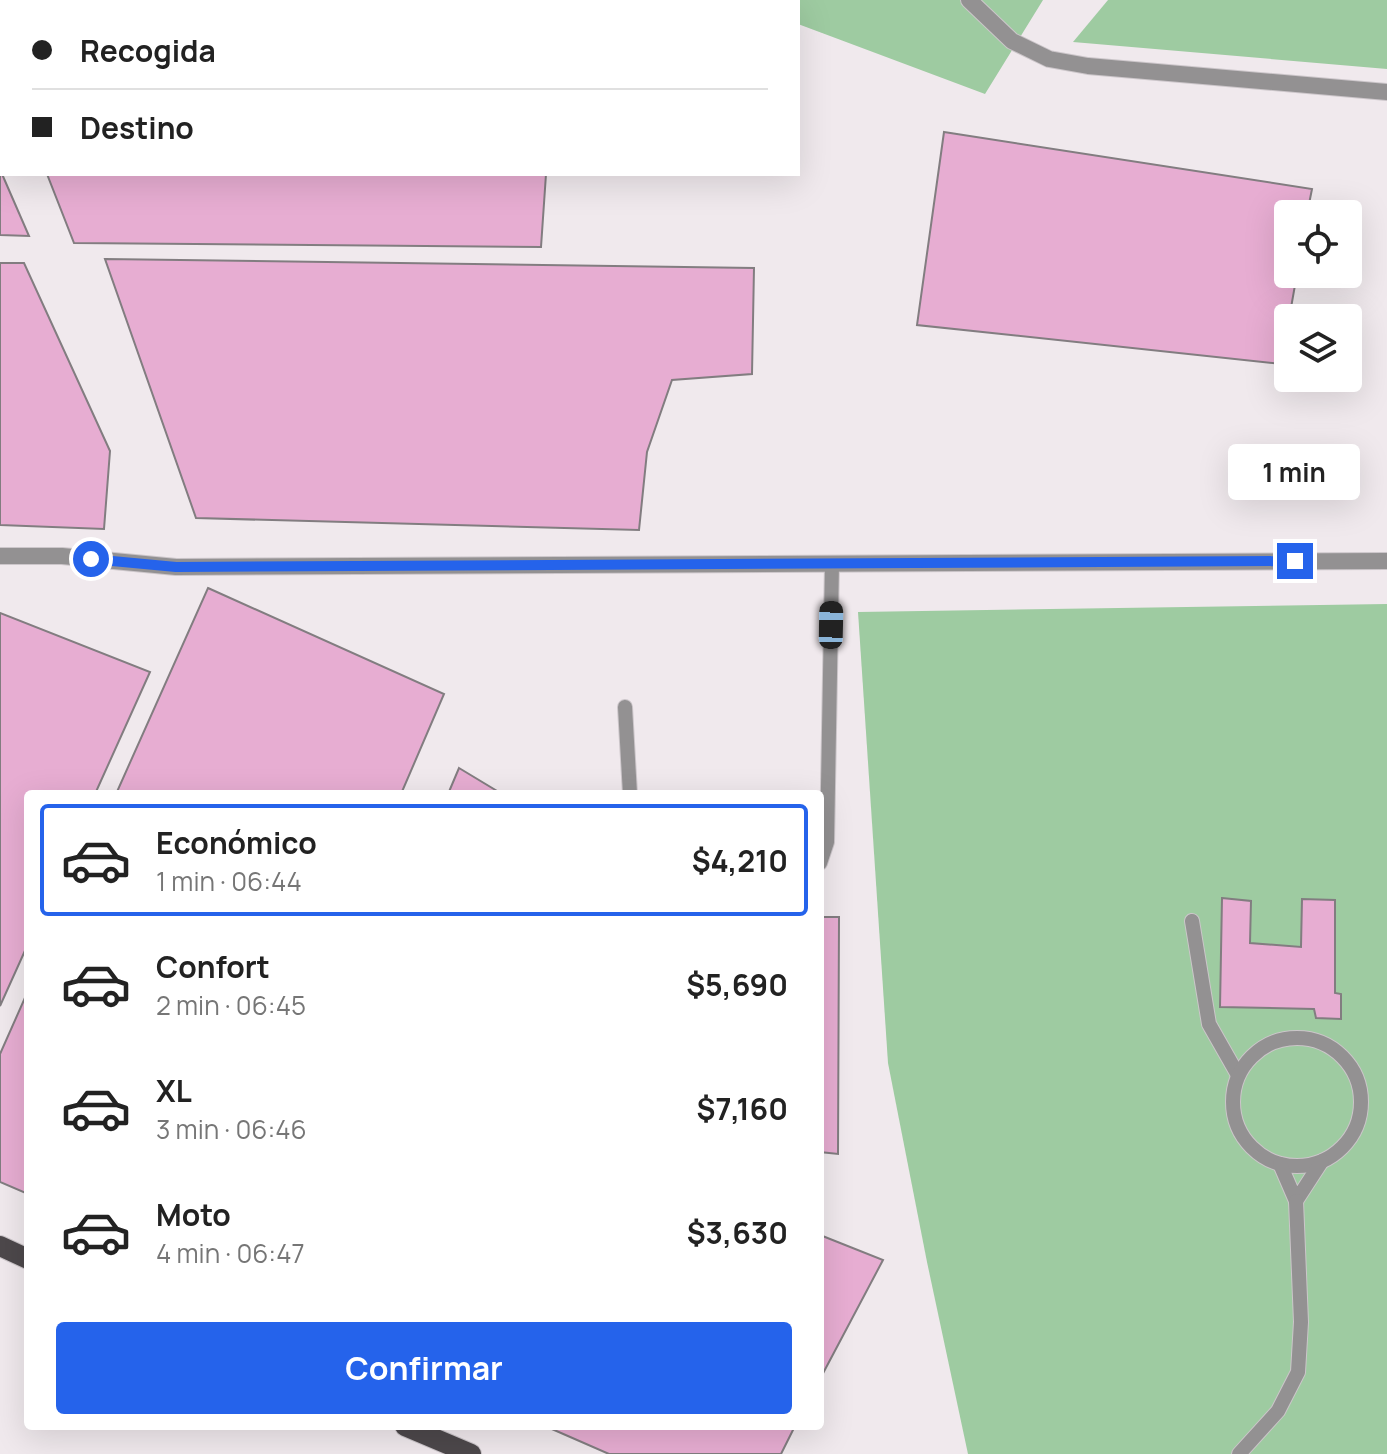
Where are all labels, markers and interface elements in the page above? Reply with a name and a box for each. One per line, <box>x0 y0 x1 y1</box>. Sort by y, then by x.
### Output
text: Recogida <box>80 30 216 71</box>
text: Destino <box>80 107 194 148</box>
map controls <box>1274 200 1362 392</box>
button: locate <box>1274 200 1362 288</box>
button: layers <box>1274 304 1362 392</box>
callout: 1 min <box>1229 445 1361 501</box>
text: 1 min <box>1262 454 1326 490</box>
route start <box>73 541 109 577</box>
route end <box>1277 543 1313 579</box>
car <box>819 601 843 649</box>
text: Económico <box>156 822 317 863</box>
icon: car <box>60 824 132 896</box>
text: $4,210 <box>692 840 788 881</box>
text: 1 min · 06:44 <box>156 863 302 899</box>
text: Confort <box>156 946 270 987</box>
icon: car <box>60 948 132 1020</box>
text: $5,690 <box>686 964 788 1005</box>
text: 2 min · 06:45 <box>156 987 306 1023</box>
text: XL <box>156 1070 192 1111</box>
icon: car <box>60 1072 132 1144</box>
text: $7,160 <box>697 1088 788 1129</box>
text: 3 min · 06:46 <box>156 1111 307 1147</box>
text: Moto <box>156 1194 231 1235</box>
icon: car <box>60 1196 132 1268</box>
text: $3,630 <box>687 1212 788 1253</box>
text: 4 min · 06:47 <box>156 1235 305 1271</box>
button: Confirmar <box>56 1322 792 1414</box>

